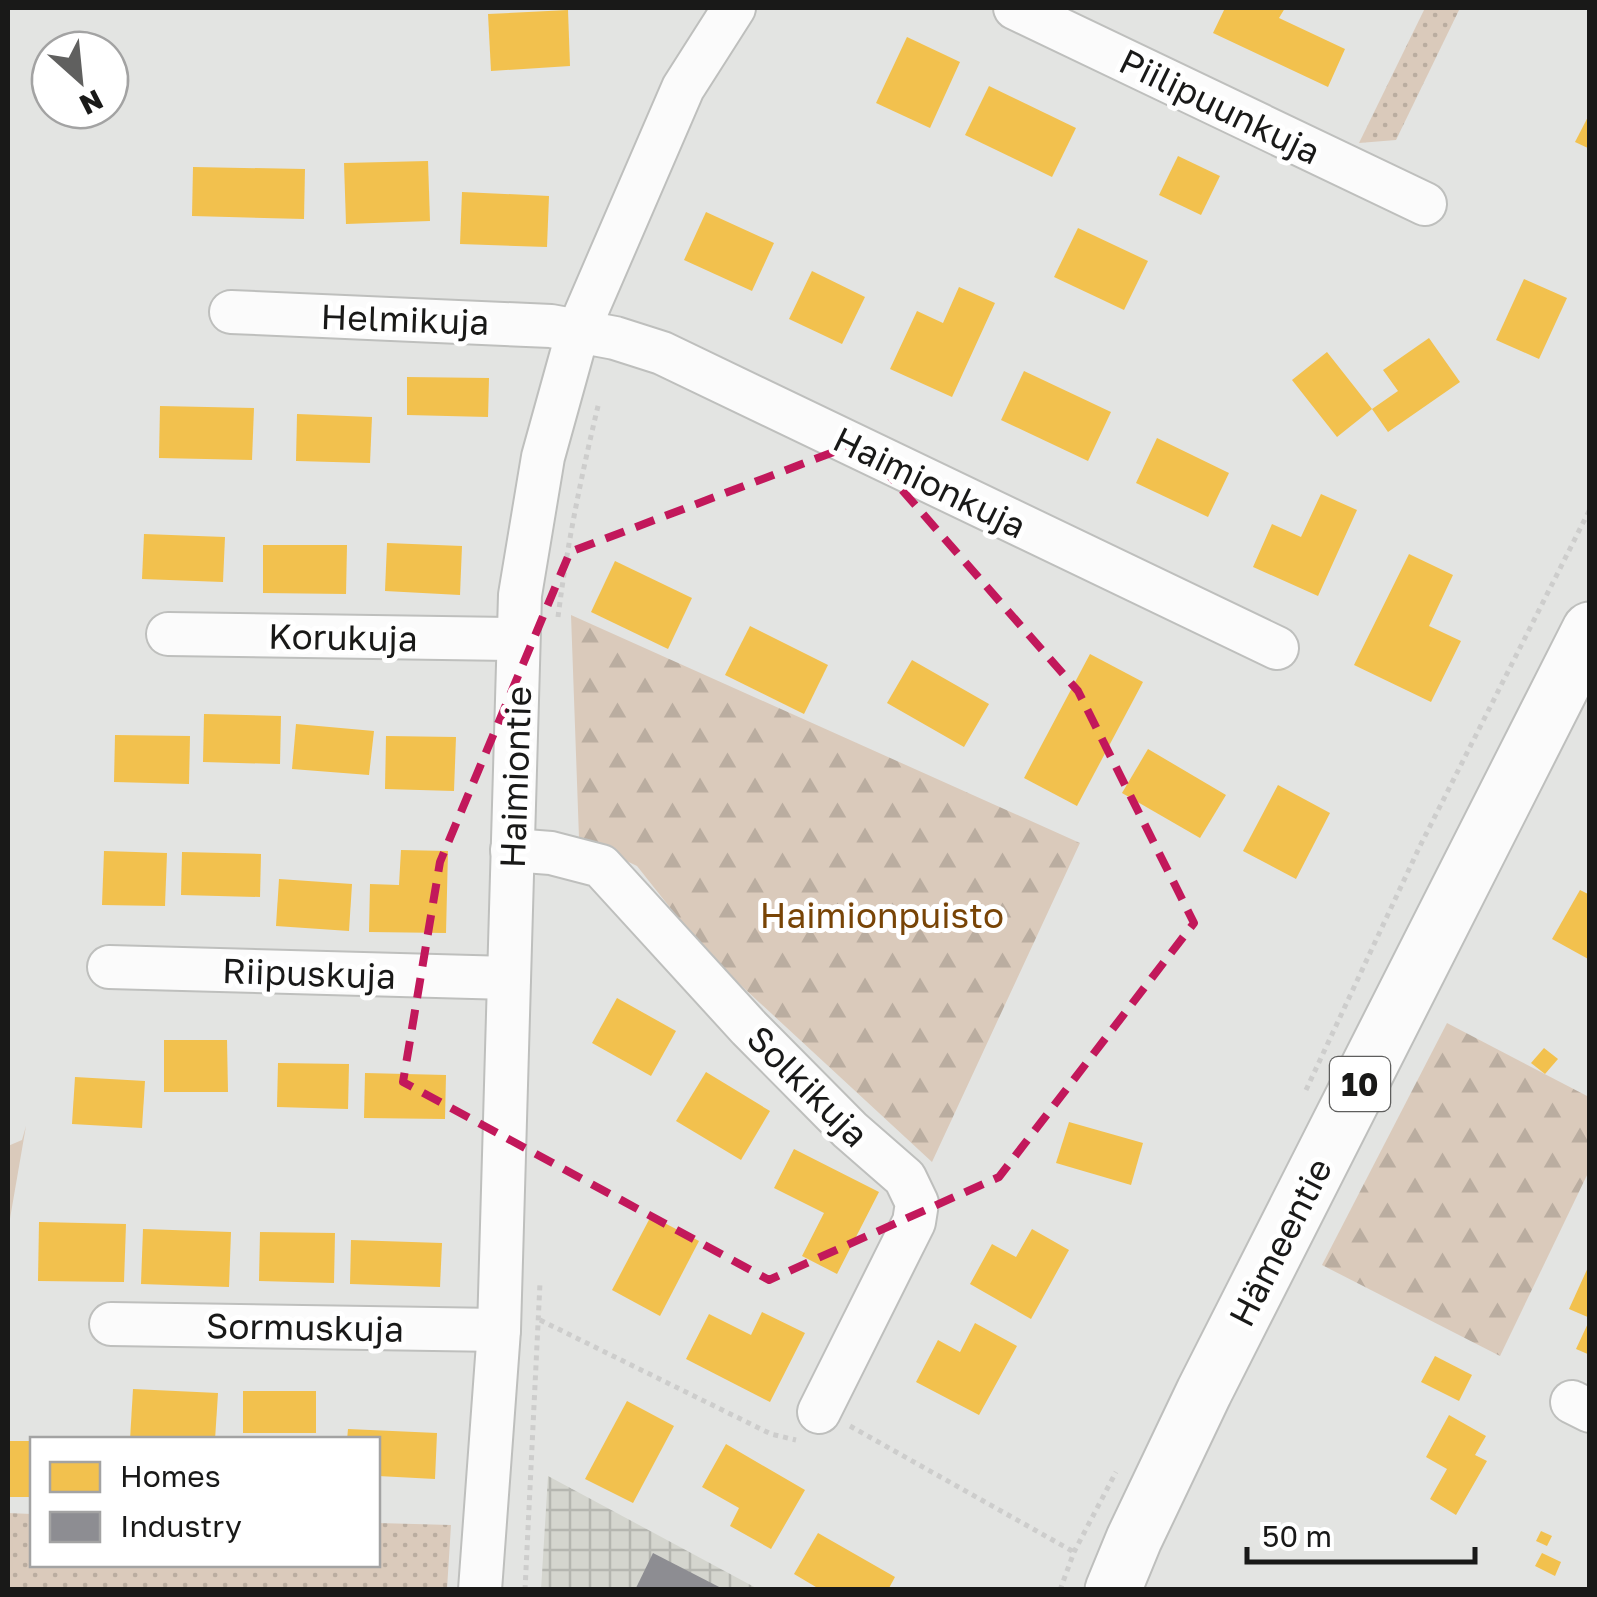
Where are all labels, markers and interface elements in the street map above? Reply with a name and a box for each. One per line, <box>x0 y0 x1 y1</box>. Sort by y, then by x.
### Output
north arrow <box>30 30 130 130</box>
street label: Piilipuunkuja <box>1113 39 1327 173</box>
text: N <box>75 83 109 122</box>
street label: Helmikuja <box>320 295 490 343</box>
street label: Haimionkuja <box>827 417 1033 547</box>
street label: Korukuja <box>268 615 418 659</box>
street label: Haimiontie <box>491 685 539 869</box>
park label: Haimionpuisto <box>760 894 1004 936</box>
street label: Riipuskuja <box>221 949 397 997</box>
street label: Solkikuja <box>739 1017 877 1155</box>
road number: 10 <box>1330 1057 1390 1111</box>
street label: Hämeentie <box>1220 1151 1340 1333</box>
street label: Sormuskuja <box>206 1304 404 1350</box>
legend <box>30 1437 380 1567</box>
text: Homes <box>120 1458 221 1494</box>
scale bar <box>1247 1502 1474 1564</box>
text: Industry <box>120 1508 242 1544</box>
text: 50 m <box>1262 1518 1332 1554</box>

